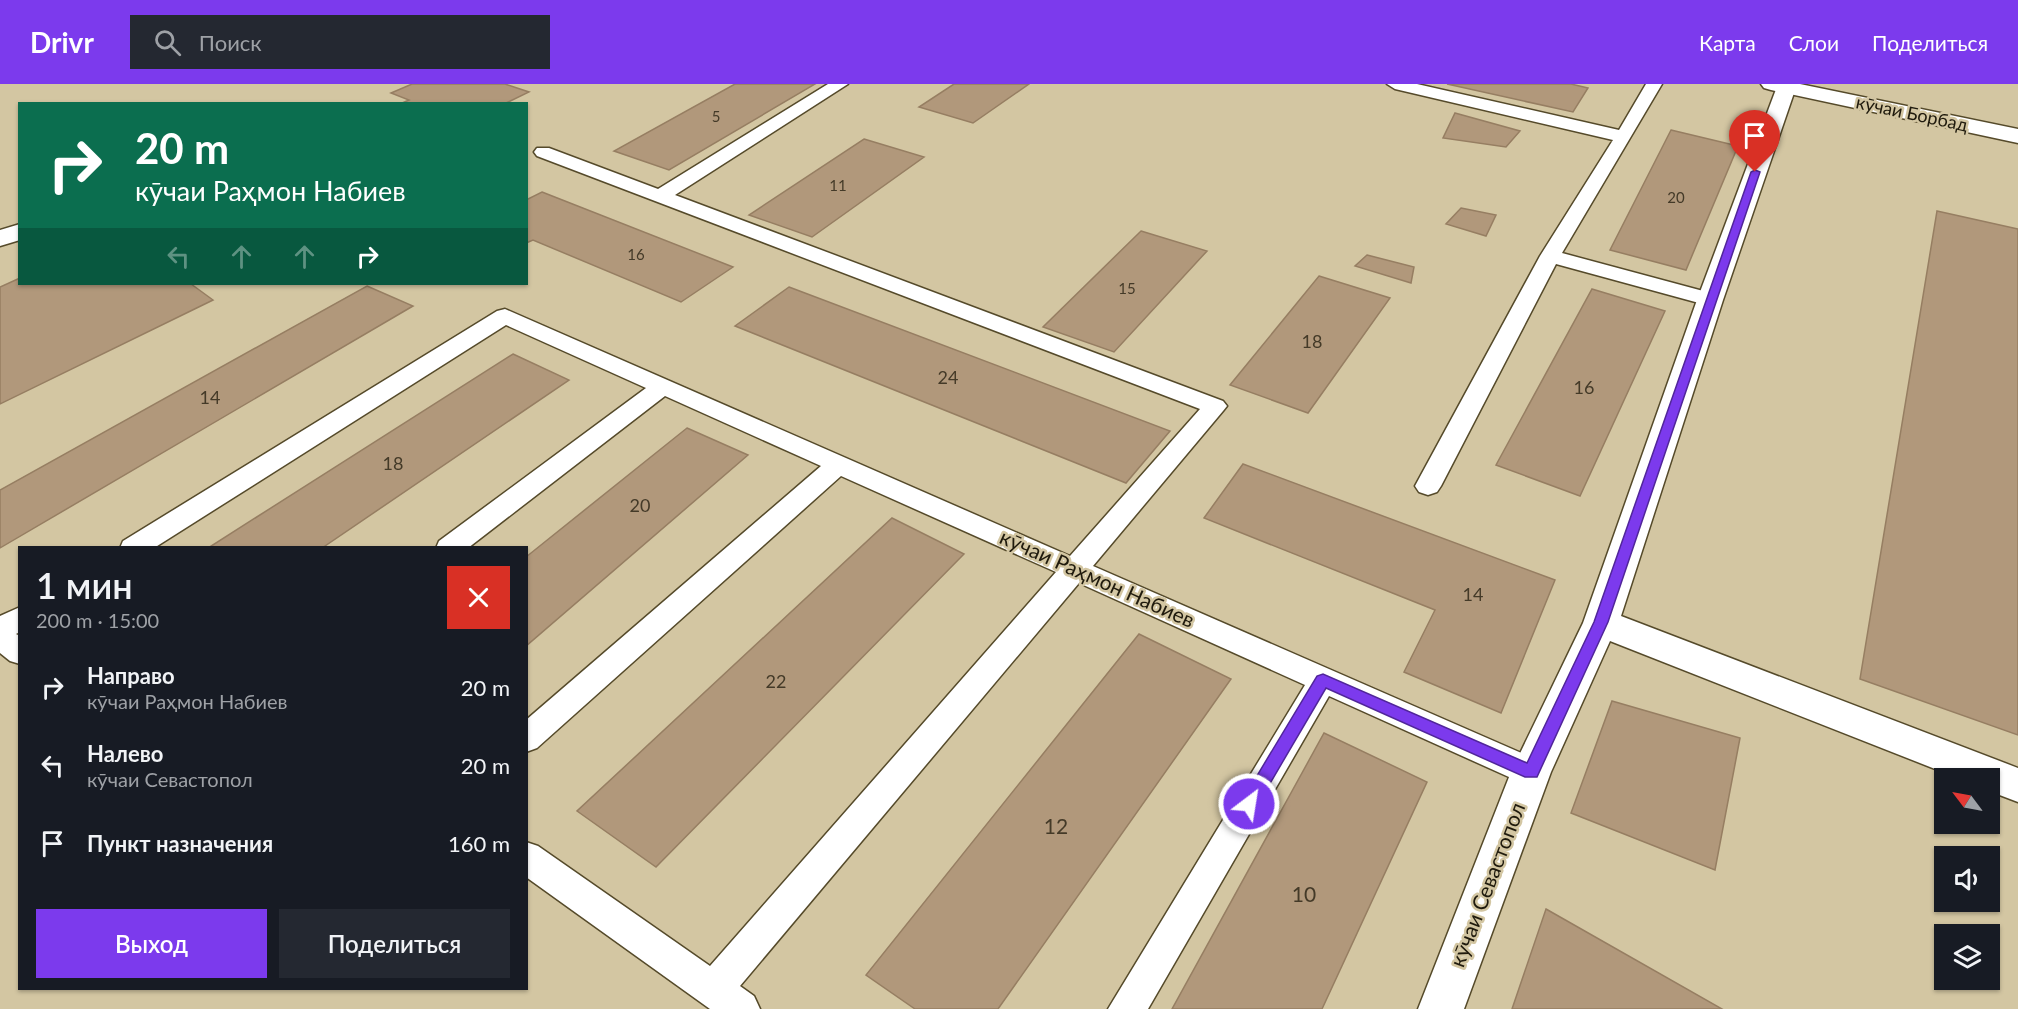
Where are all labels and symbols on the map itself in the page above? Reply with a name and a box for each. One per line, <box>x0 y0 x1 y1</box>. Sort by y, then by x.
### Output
street label: кӯчаи Борбад <box>1854 90 1970 136</box>
house number: 5 <box>712 107 720 125</box>
pin <box>1729 110 1780 172</box>
house number: 11 <box>829 176 847 194</box>
house number: 20 <box>1667 188 1685 206</box>
house number: 16 <box>627 245 645 263</box>
house number: 15 <box>1118 279 1136 297</box>
house number: 18 <box>1302 330 1322 352</box>
house number: 24 <box>938 366 958 388</box>
house number: 16 <box>1574 376 1594 398</box>
house number: 14 <box>200 386 220 408</box>
house number: 18 <box>383 452 403 474</box>
house number: 20 <box>630 494 650 516</box>
street label: кӯчаи Раҳмон Набиев <box>996 523 1199 632</box>
house number: 14 <box>1463 583 1483 605</box>
house number: 22 <box>766 670 786 692</box>
north arrow <box>1934 768 2000 834</box>
position arrow <box>1217 772 1281 836</box>
street label: кӯчаи Севастопол <box>1444 799 1529 970</box>
house number: 12 <box>1044 813 1068 838</box>
house number: 10 <box>1292 881 1316 906</box>

